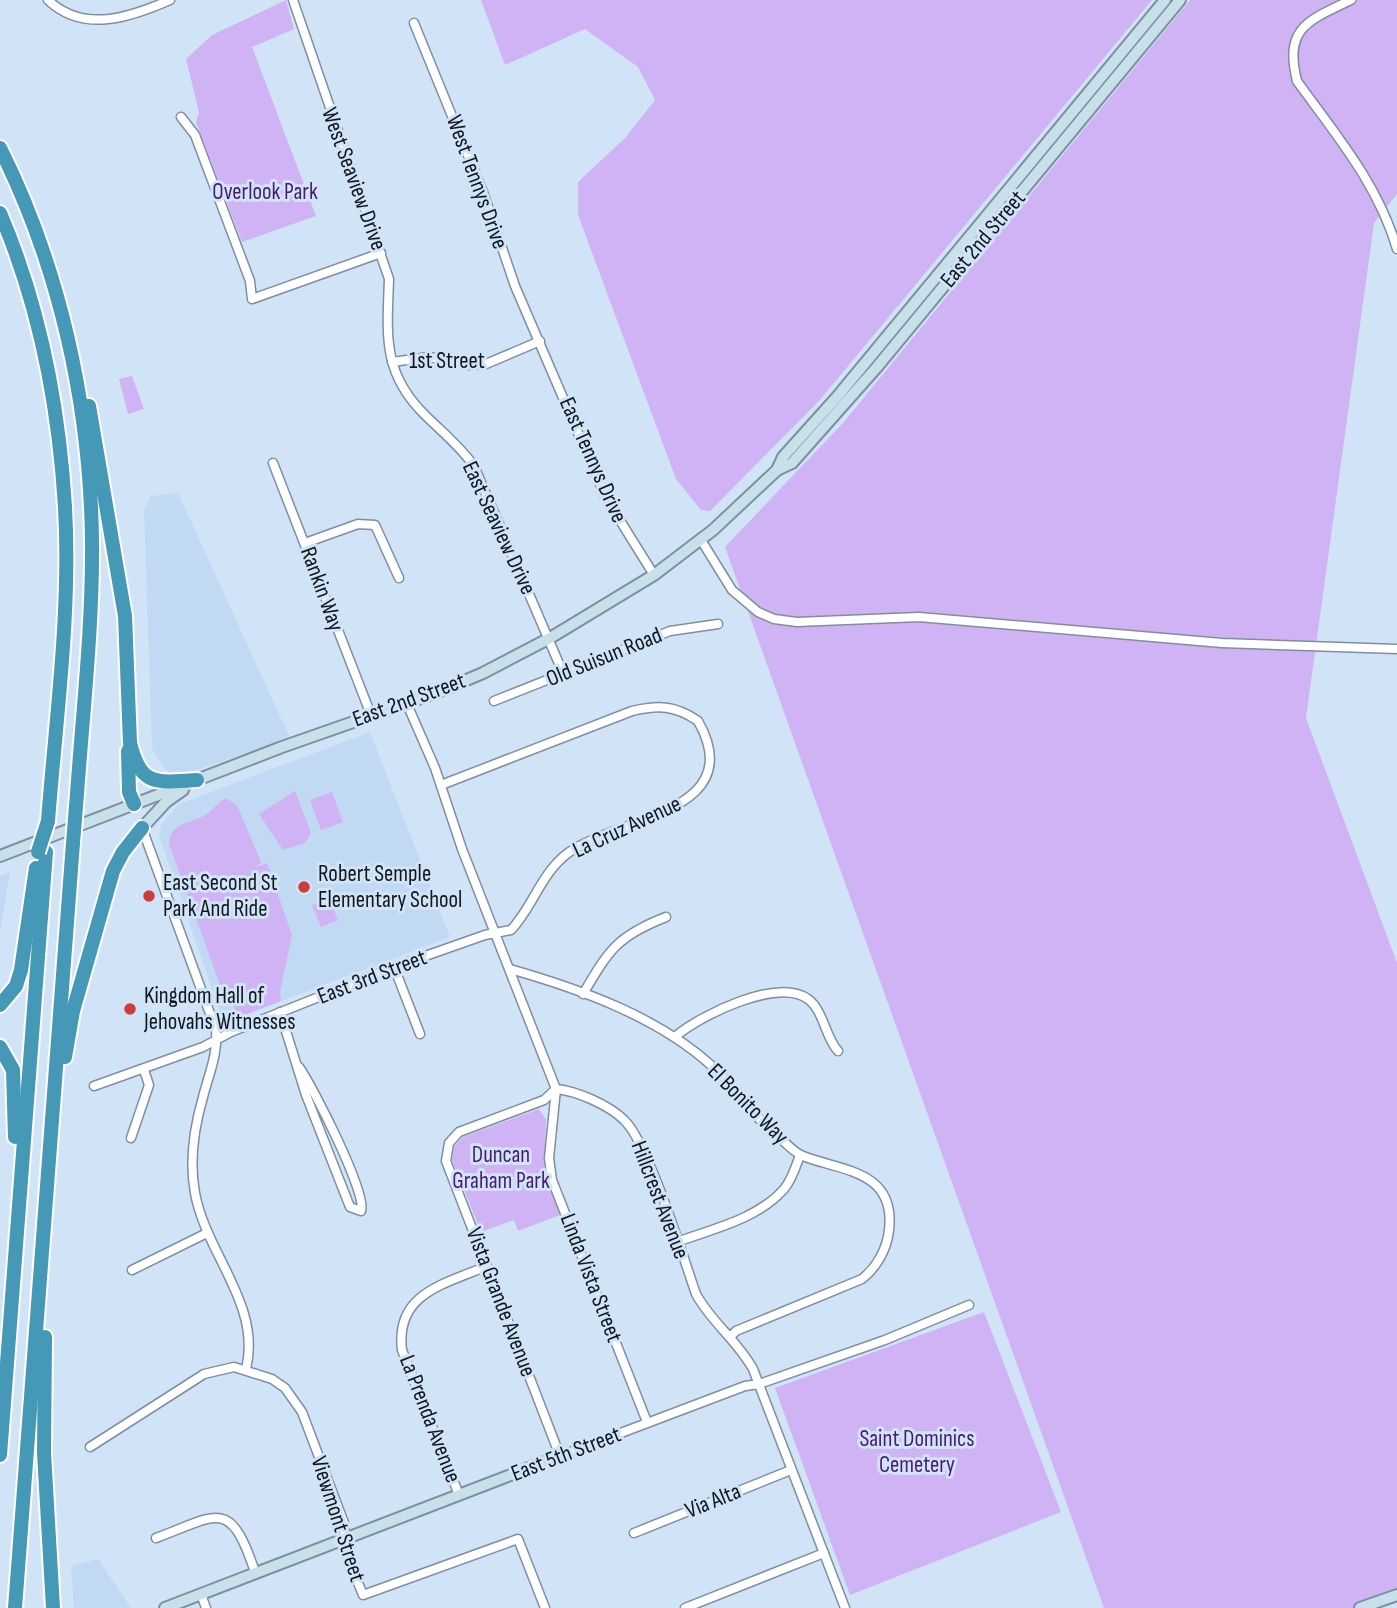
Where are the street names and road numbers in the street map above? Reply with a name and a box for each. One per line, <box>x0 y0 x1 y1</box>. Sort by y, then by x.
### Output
street label: West Seaview Drive <box>315 104 393 254</box>
street label: West Tennys Drive <box>440 111 514 253</box>
street label: East 2nd Street <box>934 185 1032 293</box>
street label: 1st Street <box>409 347 485 375</box>
street label: East Tennys Drive <box>553 393 633 527</box>
street label: East Seaview Drive <box>456 457 542 599</box>
street label: Rankin Way <box>294 543 350 635</box>
street label: Old Suisun Road <box>542 621 666 693</box>
street label: East 2nd Street <box>349 667 469 733</box>
street label: La Cruz Avenue <box>568 790 686 864</box>
street label: East 3rd Street <box>313 943 431 1011</box>
street label: El Bonito Way <box>702 1058 794 1150</box>
street label: Hillcrest Avenue <box>625 1137 695 1263</box>
street label: Linda Vista Street <box>554 1210 628 1346</box>
street label: Vista Grande Avenue <box>460 1223 542 1381</box>
street label: La Prenda Avenue <box>393 1351 467 1487</box>
street label: East 5th Street <box>507 1420 625 1488</box>
street label: Viewmont Street <box>305 1453 371 1585</box>
street label: Via Alta <box>681 1477 745 1525</box>

